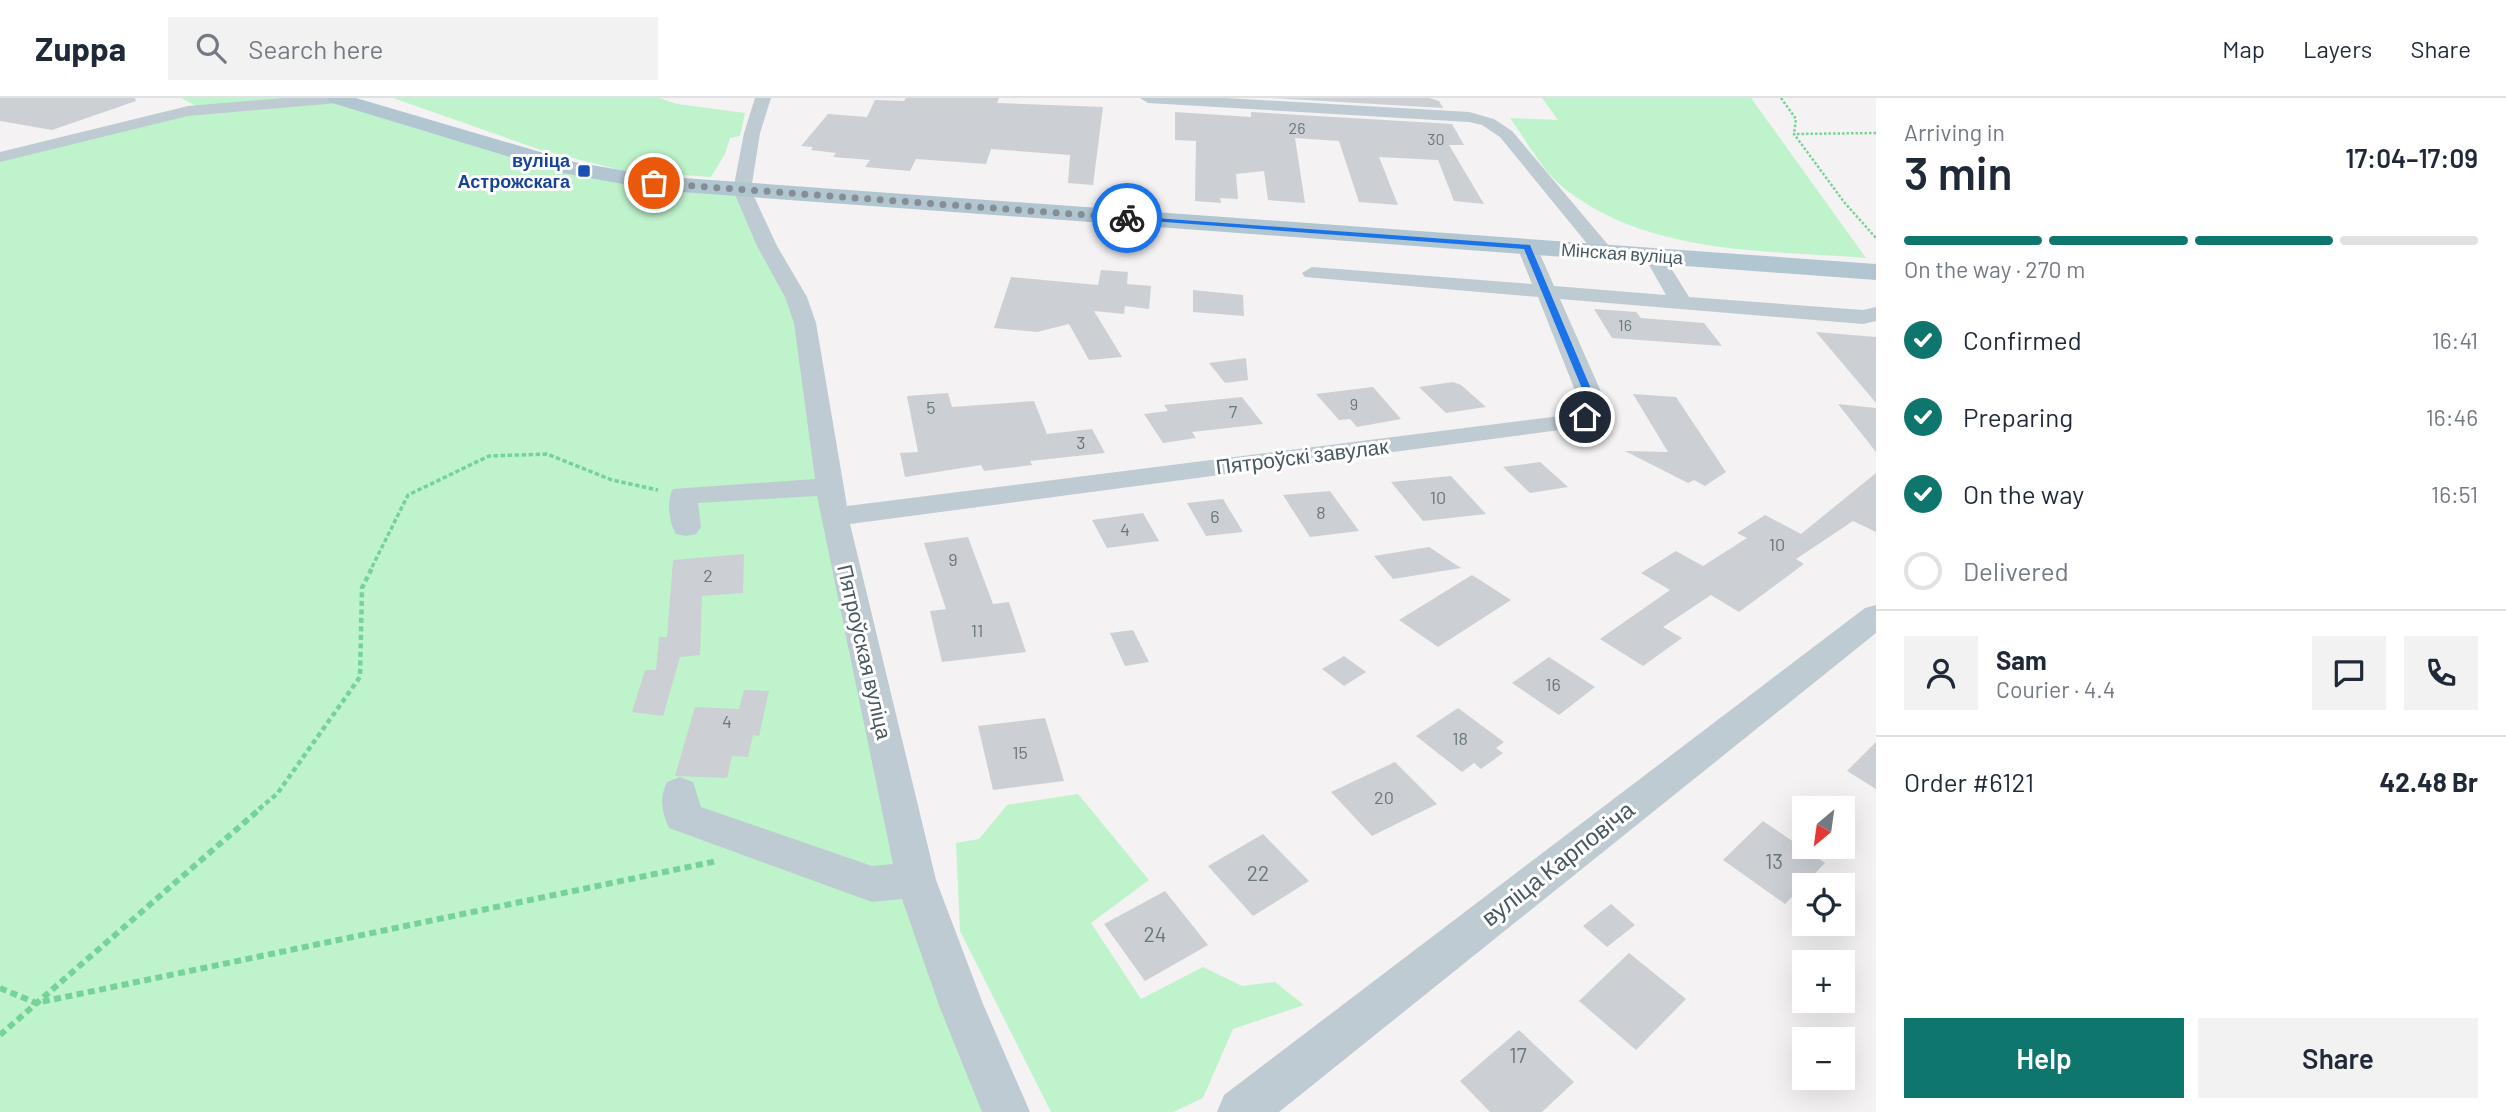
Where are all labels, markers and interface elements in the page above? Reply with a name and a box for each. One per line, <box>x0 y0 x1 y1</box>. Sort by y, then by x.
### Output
search box <box>168 17 658 80</box>
text: Zuppa <box>35 28 126 68</box>
icon: search <box>192 29 230 67</box>
text: Search here <box>248 33 383 64</box>
text: Map <box>2222 34 2265 63</box>
text: Layers <box>2303 34 2372 63</box>
text: Share <box>2410 34 2471 63</box>
house number: 26 <box>1289 118 1305 137</box>
text: Arriving in <box>1904 118 2005 146</box>
house number: 30 <box>1427 129 1445 148</box>
text: 17:04–17:09 <box>2345 142 2478 173</box>
text: 3 min <box>1904 144 2013 199</box>
place label: вуліца Астрожскага <box>458 149 571 192</box>
pin <box>624 153 684 213</box>
marker: вуліца Астрожскага <box>576 163 592 179</box>
icon: bag <box>635 164 673 202</box>
courier <box>1092 183 1162 253</box>
icon: bike <box>1108 199 1146 237</box>
street label: Мінская вуліца <box>1560 238 1685 268</box>
text: On the way · 270 m <box>1904 255 2085 283</box>
house number: 16 <box>1618 315 1632 334</box>
icon: check <box>1904 321 1942 359</box>
text: Confirmed <box>1963 324 2082 355</box>
text: 16:41 <box>2432 326 2478 354</box>
pin <box>1555 387 1615 447</box>
house number: 9 <box>1350 394 1358 413</box>
house number: 5 <box>926 396 936 418</box>
icon: home <box>1566 398 1604 436</box>
icon: check <box>1904 398 1942 436</box>
house number: 7 <box>1229 400 1238 422</box>
text: Preparing <box>1963 401 2073 432</box>
text: 16:46 <box>2426 403 2478 431</box>
house number: 3 <box>1076 431 1086 453</box>
street label: Пятроўскі завулак <box>1214 432 1390 478</box>
icon: check <box>1904 475 1942 513</box>
text: On the way <box>1963 478 2084 509</box>
text: 16:51 <box>2431 480 2478 508</box>
house number: 10 <box>1430 486 1446 508</box>
house number: 8 <box>1316 501 1326 523</box>
house number: 6 <box>1210 505 1220 527</box>
house number: 4 <box>1120 518 1130 540</box>
house number: 10 <box>1769 533 1785 555</box>
house number: 9 <box>948 548 958 570</box>
text: Delivered <box>1963 555 2069 586</box>
street label: Пятроўская вуліца <box>833 562 898 742</box>
house number: 2 <box>703 564 713 586</box>
house number: 11 <box>971 619 983 641</box>
button: person <box>1904 636 1978 710</box>
button: chat <box>2312 636 2386 710</box>
button: phone <box>2404 636 2478 710</box>
text: Sam <box>1996 644 2047 675</box>
house number: 16 <box>1545 673 1561 695</box>
text: Courier · 4.4 <box>1996 675 2115 703</box>
house number: 4 <box>722 710 732 732</box>
house number: 18 <box>1452 727 1468 749</box>
house number: 15 <box>1012 741 1028 763</box>
text: Order #6121 <box>1904 766 2034 797</box>
text: 42.48 Br <box>2380 766 2478 797</box>
house number: 20 <box>1374 786 1394 808</box>
street label: вуліца Карповіча <box>1475 794 1640 931</box>
north arrow <box>1792 796 1855 859</box>
map controls <box>1792 796 1855 1090</box>
house number: 13 <box>1765 848 1783 873</box>
house number: 22 <box>1247 860 1269 885</box>
button: locate <box>1792 873 1855 936</box>
house number: 24 <box>1144 921 1166 946</box>
button: + <box>1792 950 1855 1013</box>
button: Help <box>1904 1018 2184 1098</box>
button: Share <box>2198 1018 2478 1098</box>
button: − <box>1792 1027 1855 1090</box>
house number: 17 <box>1509 1042 1527 1067</box>

